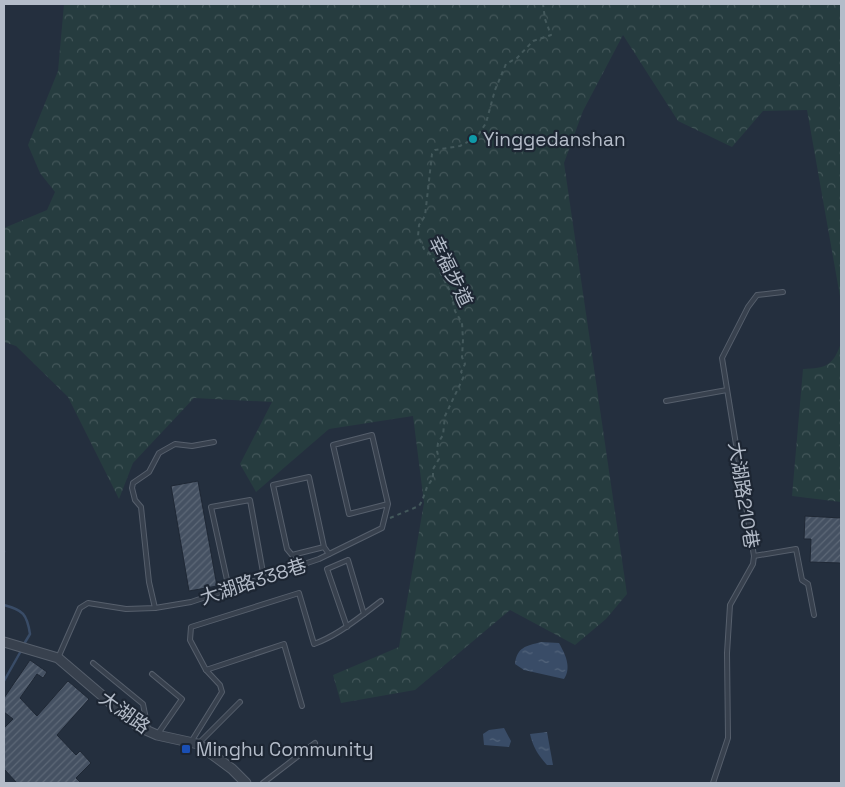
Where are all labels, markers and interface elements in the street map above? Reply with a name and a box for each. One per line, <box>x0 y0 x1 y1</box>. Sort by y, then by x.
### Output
place label: Yinggedanshan <box>483 127 626 152</box>
marker: Yinggedanshan <box>467 133 479 145</box>
street label: 幸福步道 <box>423 232 478 311</box>
street label: 大湖路210巷 <box>723 440 764 550</box>
street label: 大湖路338巷 <box>197 552 310 610</box>
street label: 大湖路 <box>94 686 155 739</box>
place label: Minghu Community <box>196 737 374 762</box>
marker: Minghu Community <box>180 743 192 755</box>

